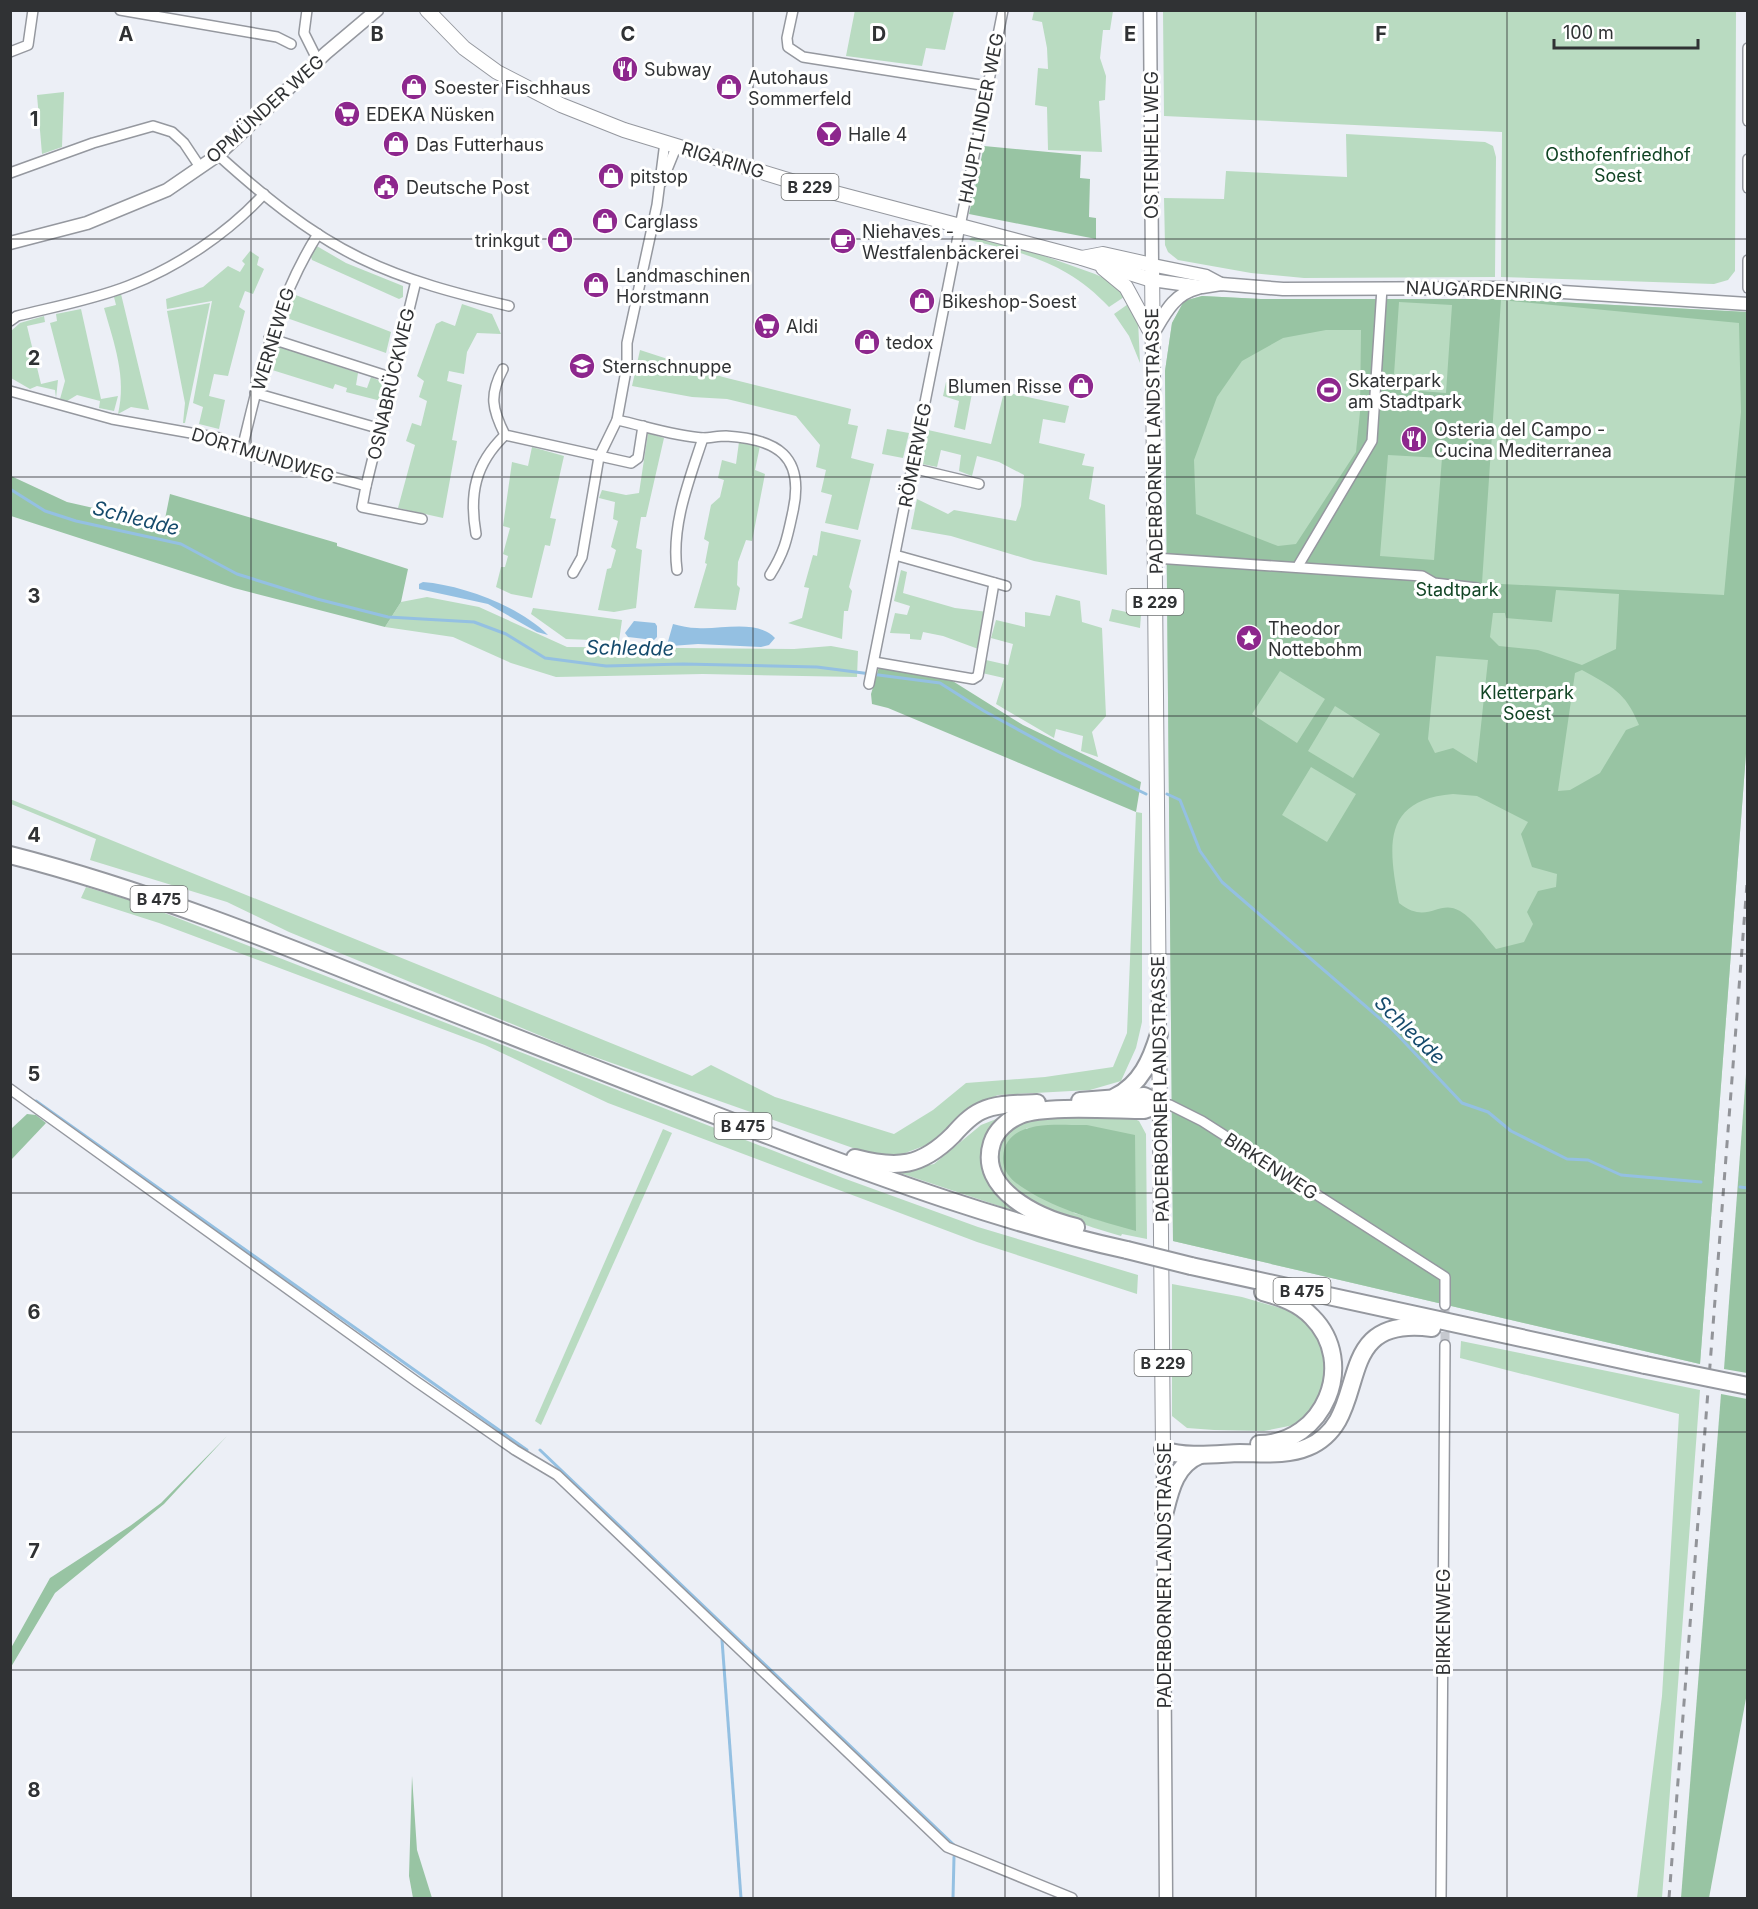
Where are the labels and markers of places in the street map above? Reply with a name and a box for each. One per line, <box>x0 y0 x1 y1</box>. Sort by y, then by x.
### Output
restaurant icon: Subway <box>610 54 640 84</box>
place label: Subway <box>644 59 712 80</box>
place label: Autohaus Sommerfeld <box>748 67 851 109</box>
shop icon: Soester Fischhaus <box>399 72 429 102</box>
shop icon: Autohaus Sommerfeld <box>714 72 744 102</box>
place label: Soester Fischhaus <box>434 77 591 98</box>
supermarket icon: EDEKA Nüsken <box>332 99 362 129</box>
place label: EDEKA Nüsken <box>366 104 495 125</box>
bar icon: Halle 4 <box>814 119 844 149</box>
place label: Halle 4 <box>848 124 907 145</box>
shop icon: Das Futterhaus <box>381 129 411 159</box>
place label: Das Futterhaus <box>416 134 544 155</box>
shop icon: pitstop <box>596 161 626 191</box>
place label: pitstop <box>630 166 688 187</box>
public building icon: Deutsche Post <box>371 172 401 202</box>
place label: Deutsche Post <box>406 177 530 198</box>
shop icon: Carglass <box>590 206 620 236</box>
place label: Carglass <box>624 211 698 232</box>
place label: Niehaves - Westfalenbäckerei <box>862 221 1019 263</box>
shop icon: trinkgut <box>545 225 575 255</box>
cafe icon: Niehaves - Westfalenbäckerei <box>828 226 858 256</box>
place label: trinkgut <box>475 230 540 251</box>
place label: Landmaschinen Horstmann <box>616 265 750 307</box>
shop icon: Landmaschinen Horstmann <box>581 270 611 300</box>
shop icon: Bikeshop-Soest <box>907 286 937 316</box>
place label: Bikeshop-Soest <box>942 291 1077 312</box>
supermarket icon: Aldi <box>752 311 782 341</box>
place label: Aldi <box>786 316 818 337</box>
shop icon: tedox <box>852 327 882 357</box>
place label: tedox <box>886 332 934 353</box>
school or university icon: Sternschnuppe <box>567 351 597 381</box>
place label: Sternschnuppe <box>602 356 732 377</box>
place label: Skaterpark am Stadtpark <box>1348 370 1462 412</box>
shop icon: Blumen Risse <box>1066 371 1096 401</box>
sports icon: Skaterpark am Stadtpark <box>1314 375 1344 405</box>
place label: Blumen Risse <box>948 376 1062 397</box>
place label: Osteria del Campo - Cucina Mediterranea <box>1434 419 1612 461</box>
restaurant icon: Osteria del Campo - Cucina Mediterranea <box>1399 424 1429 454</box>
place label: Theodor Nottebohm <box>1268 618 1362 660</box>
place icon: Theodor Nottebohm <box>1234 623 1264 653</box>

